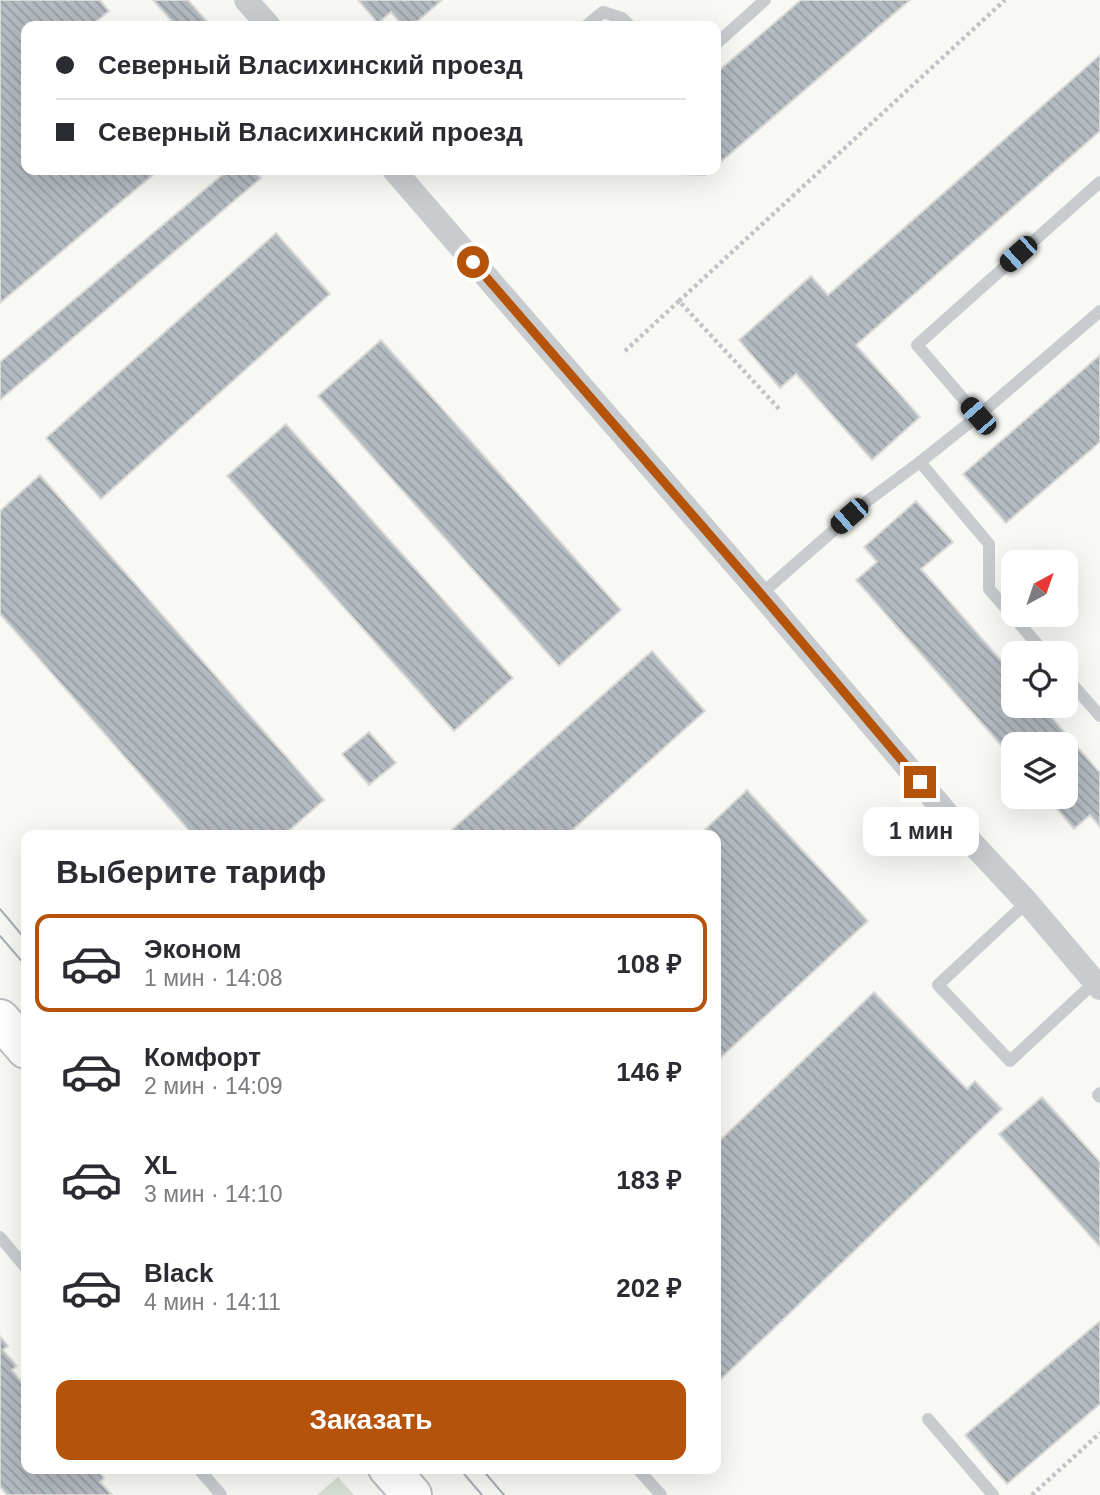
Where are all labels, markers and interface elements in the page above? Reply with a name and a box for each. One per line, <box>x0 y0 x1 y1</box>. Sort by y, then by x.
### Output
text: Северный Власихинский проезд <box>98 50 523 80</box>
text: Северный Власихинский проезд <box>98 117 523 147</box>
car <box>996 232 1041 276</box>
route start <box>457 246 489 278</box>
car <box>957 393 1000 439</box>
car <box>827 494 872 538</box>
north arrow <box>1001 550 1078 626</box>
map controls <box>1001 550 1078 809</box>
button: locate <box>1001 641 1078 718</box>
button: layers <box>1001 732 1078 809</box>
route end <box>904 766 936 798</box>
callout: 1 мин <box>862 806 978 856</box>
text: 1 мин <box>889 818 953 844</box>
text: Выберите тариф <box>56 854 326 890</box>
icon: car <box>60 932 123 995</box>
text: Эконом <box>144 934 242 964</box>
text: 108 ₽ <box>616 949 682 979</box>
text: 1 мин · 14:08 <box>144 965 283 991</box>
icon: car <box>60 1040 123 1103</box>
text: Комфорт <box>144 1042 261 1072</box>
text: 146 ₽ <box>616 1057 682 1087</box>
text: 2 мин · 14:09 <box>144 1073 283 1099</box>
icon: car <box>60 1148 123 1211</box>
text: XL <box>144 1150 177 1180</box>
text: 183 ₽ <box>616 1165 682 1195</box>
text: 3 мин · 14:10 <box>144 1181 283 1207</box>
icon: car <box>60 1256 123 1319</box>
text: Black <box>144 1258 213 1288</box>
text: 202 ₽ <box>616 1273 682 1303</box>
text: 4 мин · 14:11 <box>144 1289 281 1315</box>
button: Заказать <box>56 1380 686 1460</box>

